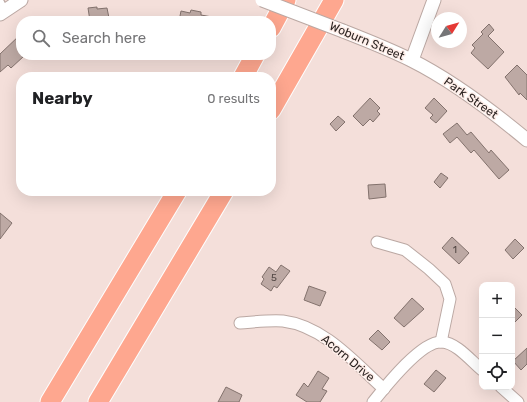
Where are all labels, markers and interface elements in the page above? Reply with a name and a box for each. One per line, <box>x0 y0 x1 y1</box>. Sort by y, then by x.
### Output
north arrow <box>431 12 467 48</box>
search box <box>16 16 276 60</box>
street label: Woburn Street <box>327 19 407 63</box>
icon: search <box>30 27 52 49</box>
text: Search here <box>62 29 146 47</box>
street label: Park Street <box>441 74 501 122</box>
text: Nearby <box>32 88 93 108</box>
text: 0 results <box>207 91 260 106</box>
house number: 1 <box>453 244 457 256</box>
house number: 5 <box>271 272 277 284</box>
map controls <box>479 282 515 390</box>
button: + <box>479 282 515 318</box>
button: − <box>479 318 515 354</box>
street label: Acorn Drive <box>319 332 378 384</box>
button: locate <box>479 354 515 390</box>

